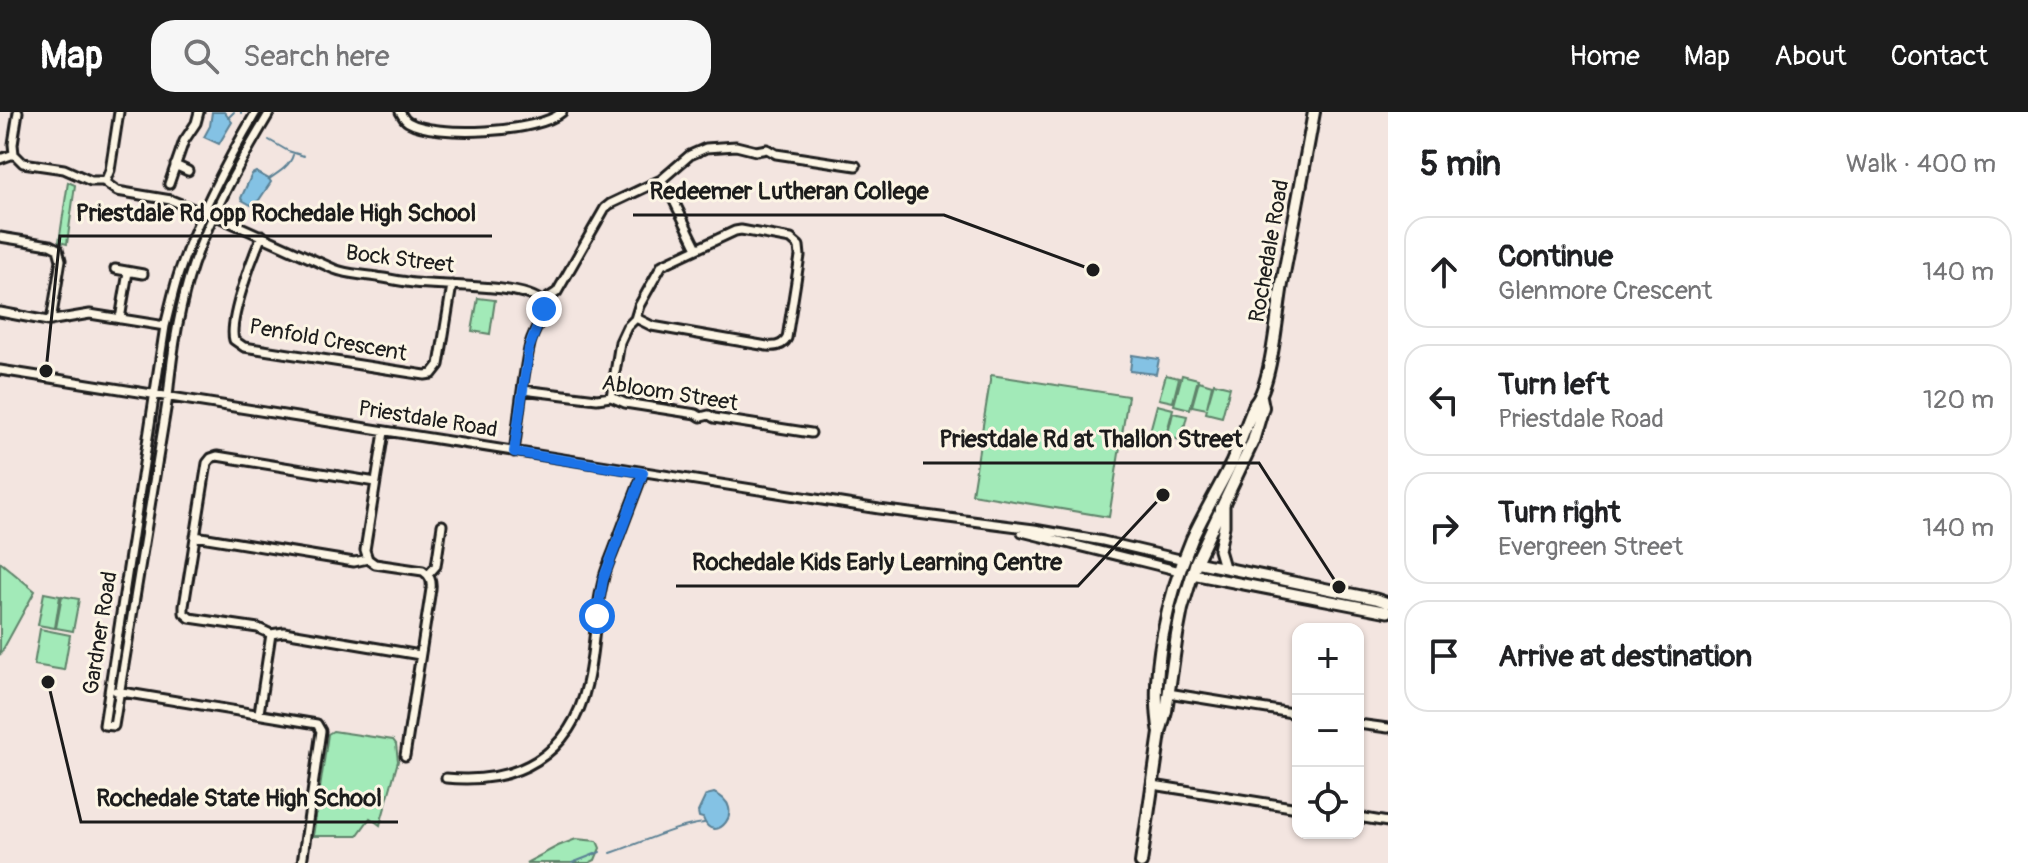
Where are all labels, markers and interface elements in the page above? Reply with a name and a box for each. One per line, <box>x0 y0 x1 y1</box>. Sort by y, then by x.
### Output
search box <box>151 20 711 92</box>
text: Map <box>40 32 103 80</box>
icon: search <box>179 34 223 78</box>
text: Search here <box>243 38 390 75</box>
text: Home <box>1569 39 1640 74</box>
text: Map <box>1684 39 1730 74</box>
text: About <box>1774 39 1847 74</box>
text: Contact <box>1891 39 1988 74</box>
text: 5 min <box>1420 143 1501 186</box>
text: Walk · 400 m <box>1846 148 1996 180</box>
callout: Redeemer Lutheran College <box>633 167 944 215</box>
text: Redeemer Lutheran College <box>649 177 930 206</box>
street label: Rochedale Road <box>1243 178 1295 324</box>
callout: Priestdale Rd opp Rochedale High School <box>60 188 492 236</box>
text: Priestdale Rd opp Rochedale High School <box>76 199 476 228</box>
street label: Bock Street <box>344 238 456 280</box>
text: Continue <box>1498 238 1613 275</box>
icon: ahead <box>1422 250 1466 294</box>
text: 140 m <box>1922 256 1994 288</box>
text: Glenmore Crescent <box>1498 275 1712 307</box>
route end <box>526 291 562 327</box>
street label: Penfold Crescent <box>247 312 409 368</box>
text: Turn left <box>1498 366 1609 403</box>
street label: Abloom Street <box>600 368 740 418</box>
icon: left <box>1422 378 1466 422</box>
text: 120 m <box>1923 384 1994 416</box>
street label: Priestdale Road <box>356 394 500 444</box>
text: Priestdale Road <box>1498 403 1664 435</box>
callout: Priestdale Rd at Thallon Street <box>923 415 1259 463</box>
text: Priestdale Rd at Thallon Street <box>939 425 1244 454</box>
text: Turn right <box>1498 494 1621 531</box>
icon: right <box>1422 506 1466 550</box>
text: 140 m <box>1922 512 1994 544</box>
text: Evergreen Street <box>1498 531 1683 563</box>
callout: Rochedale Kids Early Learning Centre <box>676 538 1078 586</box>
text: Rochedale Kids Early Learning Centre <box>692 548 1063 577</box>
street label: Gardner Road <box>76 569 124 697</box>
route start <box>579 598 615 634</box>
map controls <box>1292 623 1364 839</box>
button: + <box>1292 623 1364 695</box>
icon: arrive <box>1422 634 1466 678</box>
text: Arrive at destination <box>1498 638 1752 675</box>
button: − <box>1292 695 1364 767</box>
button: locate <box>1292 767 1364 839</box>
callout: Rochedale State High School <box>81 774 398 822</box>
text: Rochedale State High School <box>96 784 382 813</box>

